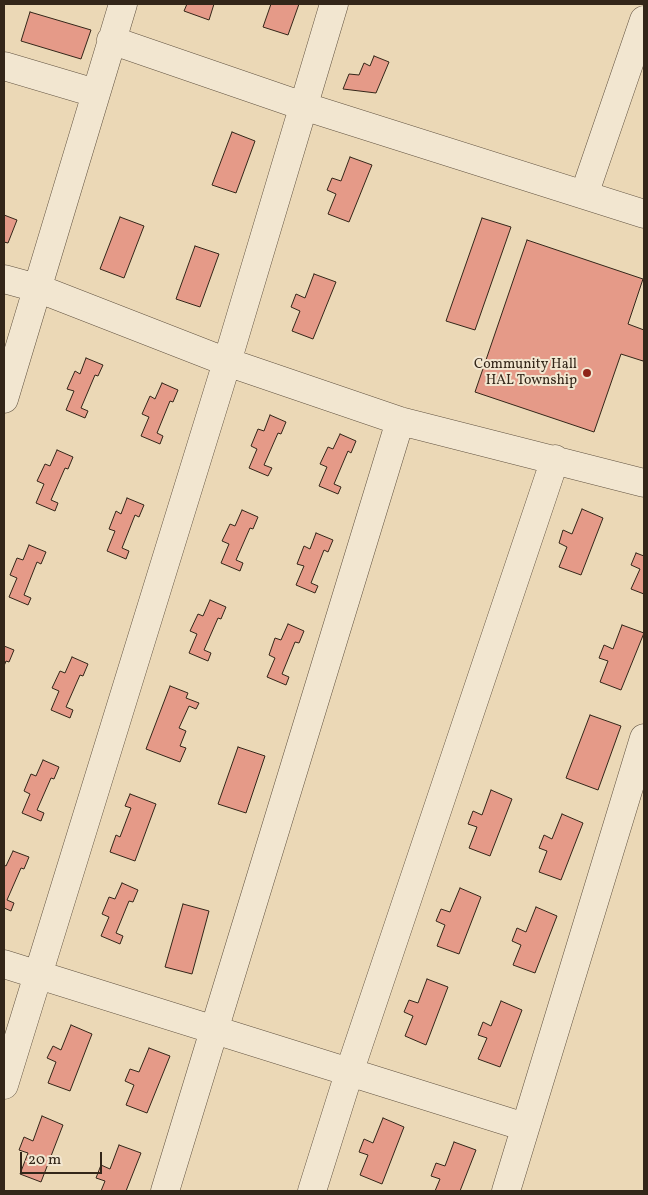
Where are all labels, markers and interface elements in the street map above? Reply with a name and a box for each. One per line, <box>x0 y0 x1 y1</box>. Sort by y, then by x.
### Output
place label: Community Hall HAL Township <box>474 357 577 390</box>
marker: Community Hall HAL Township <box>581 367 593 379</box>
scale bar <box>22 1142 105 1174</box>
text: 20 m <box>28 1150 61 1171</box>

